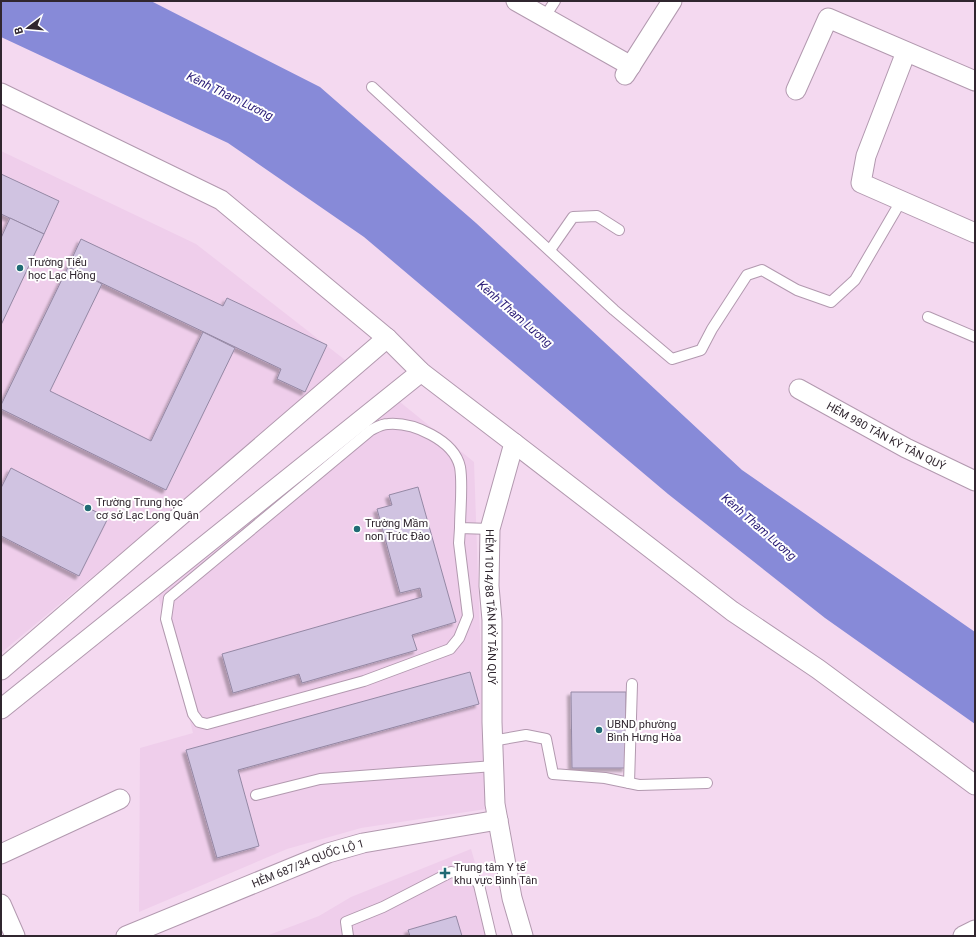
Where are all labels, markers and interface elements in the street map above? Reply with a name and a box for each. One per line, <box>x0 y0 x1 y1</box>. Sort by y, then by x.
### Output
north arrow <box>8 8 48 48</box>
text: B <box>12 25 26 36</box>
water label: Kênh Tham Lương <box>184 69 276 123</box>
place label: Trường Tiểu học Lạc Hồng <box>28 256 96 282</box>
marker: Trường Tiểu học Lạc Hồng <box>15 263 25 273</box>
water label: Kênh Tham Lương <box>475 278 556 351</box>
street label: HẺM 980 TÂN KỲ TÂN QUÝ <box>824 399 948 473</box>
water label: Kênh Tham Lương <box>719 491 800 564</box>
place label: Trường Trung học cơ sở Lạc Long Quân <box>96 496 199 522</box>
marker: Trường Trung học cơ sở Lạc Long Quân <box>83 503 93 513</box>
place label: Trường Mầm non Trúc Đào <box>365 517 430 543</box>
marker: Trường Mầm non Trúc Đào <box>352 524 362 534</box>
street label: HẺM 1014/88 TÂN KỲ TÂN QUÝ <box>482 529 499 685</box>
place label: UBND phường Bình Hưng Hòa <box>607 718 681 744</box>
marker: UBND phường Bình Hưng Hòa <box>594 725 604 735</box>
street label: HẺM 687/34 QUỐC LỘ 1 <box>250 837 365 890</box>
place label: Trung tâm Y tế khu vực Bình Tân <box>454 861 537 887</box>
marker: Trung tâm Y tế khu vực Bình Tân <box>439 867 451 879</box>

